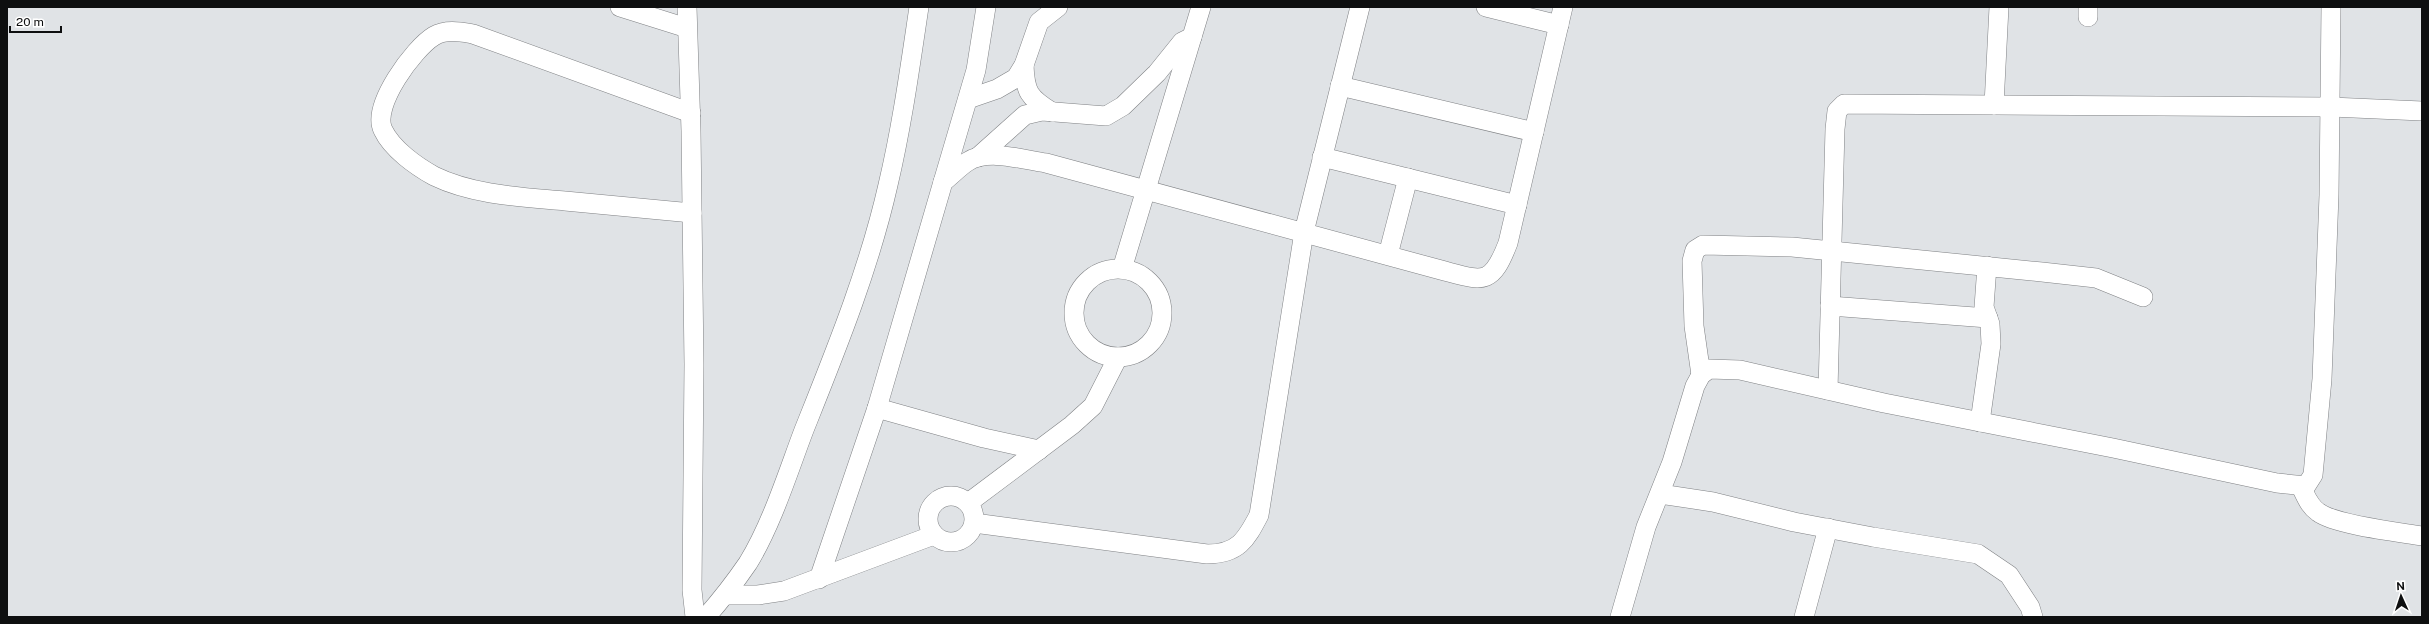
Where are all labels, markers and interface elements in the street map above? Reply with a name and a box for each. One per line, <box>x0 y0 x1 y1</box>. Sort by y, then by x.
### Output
scale bar <box>10 8 61 34</box>
text: 20 m <box>16 15 44 29</box>
north arrow <box>2381 576 2421 616</box>
text: N <box>2396 580 2405 592</box>

